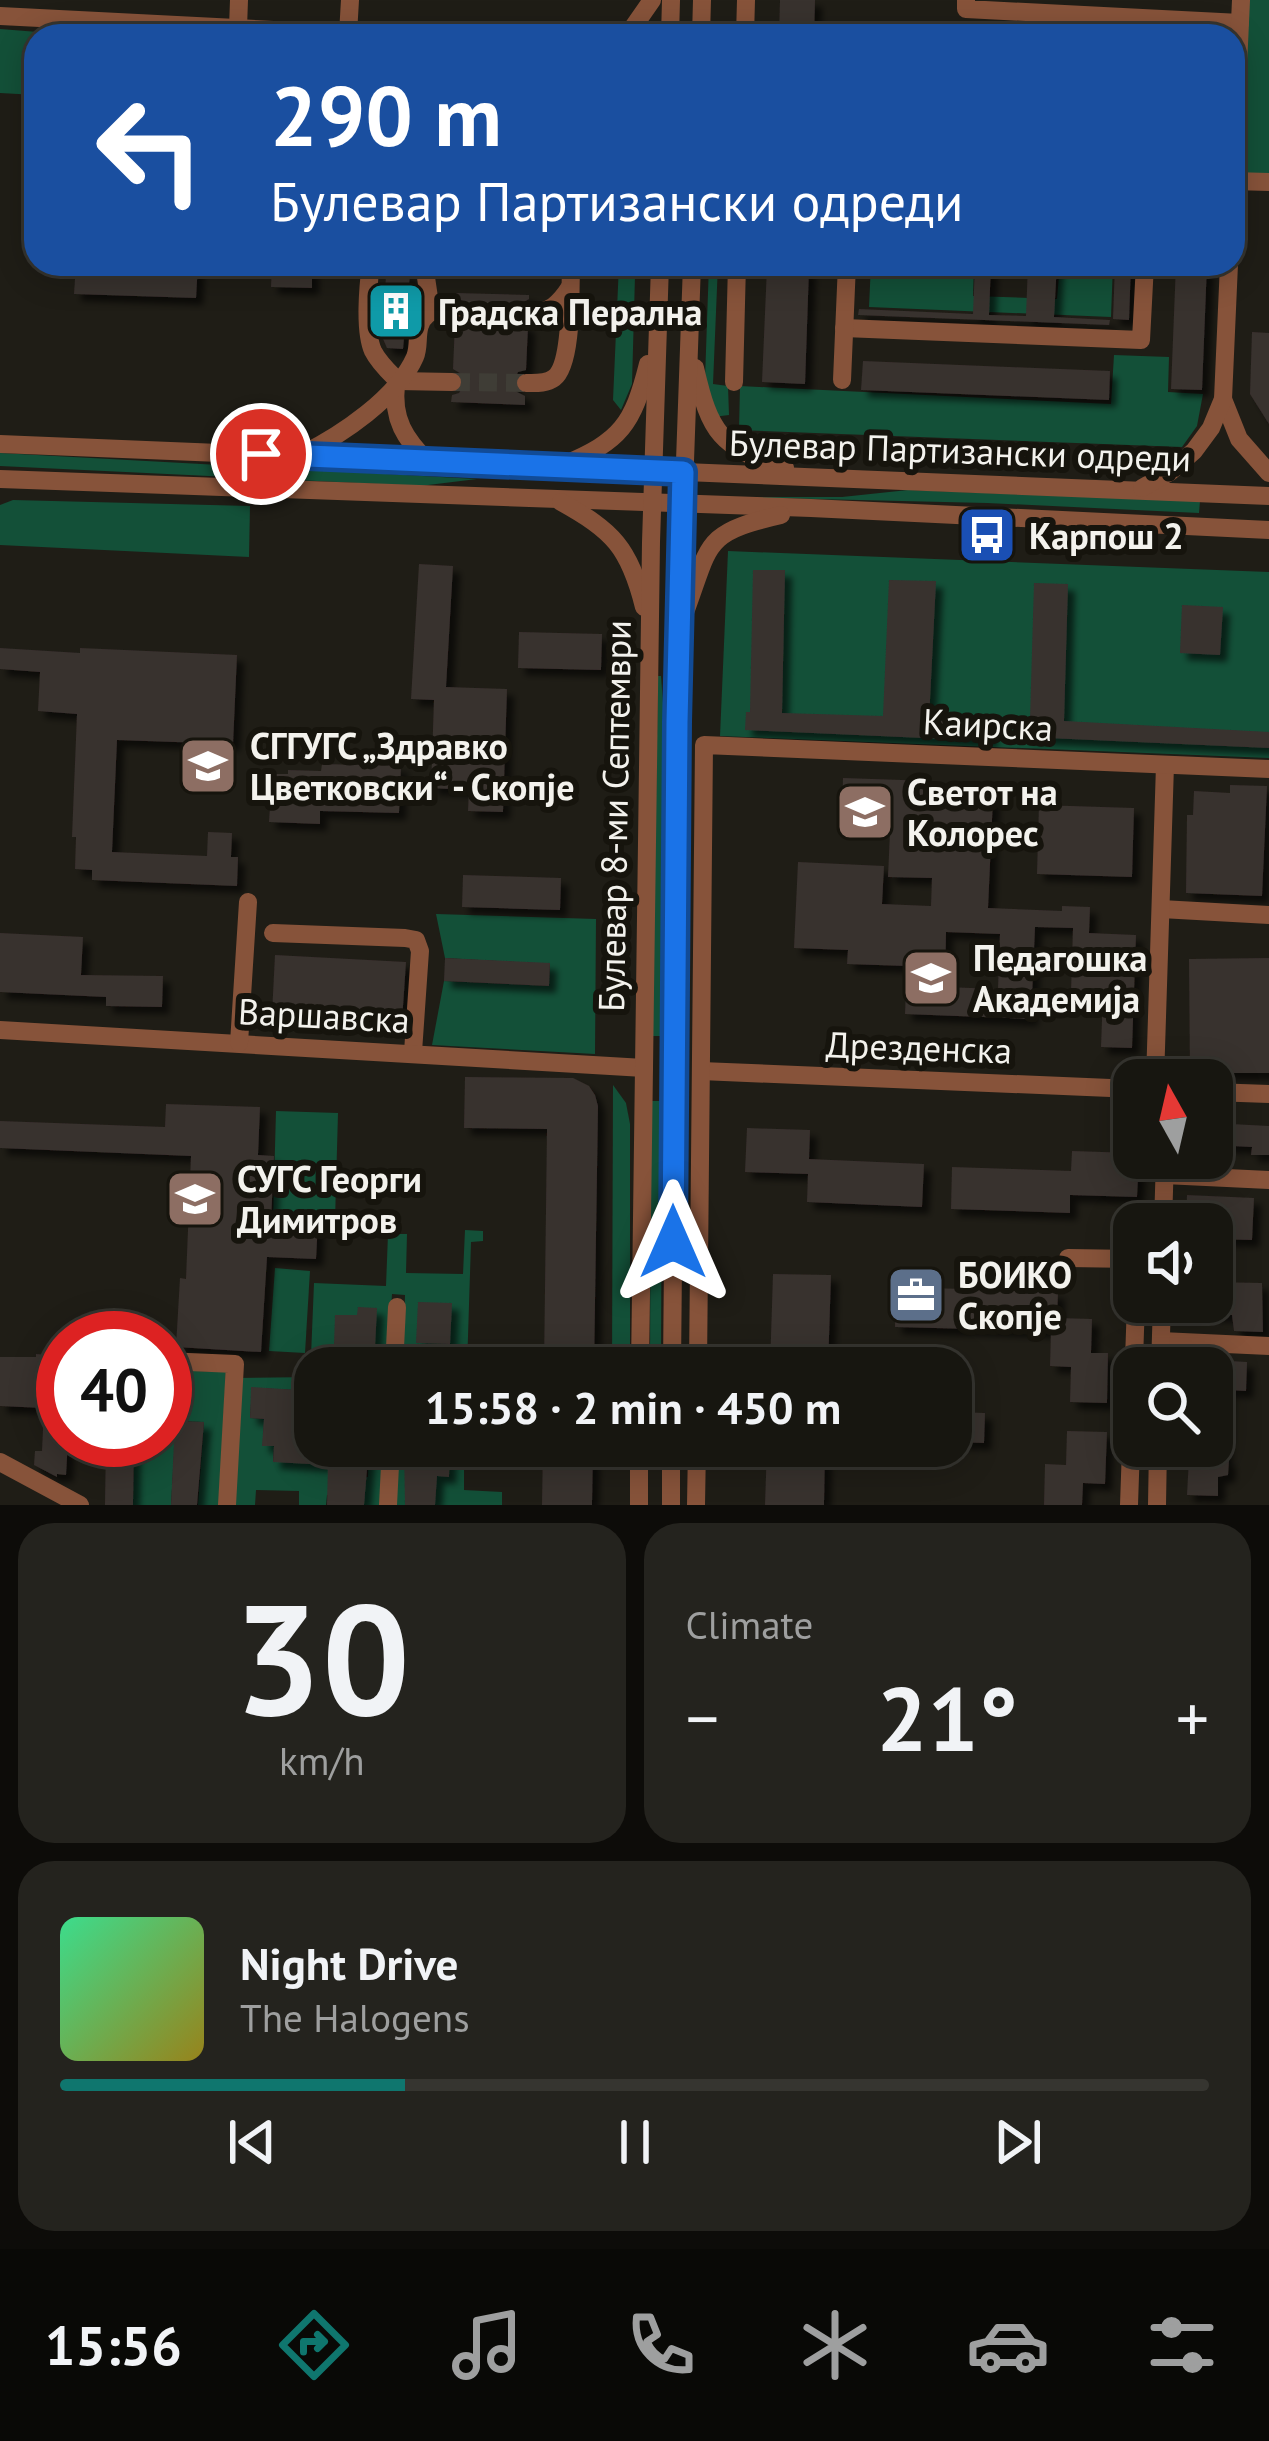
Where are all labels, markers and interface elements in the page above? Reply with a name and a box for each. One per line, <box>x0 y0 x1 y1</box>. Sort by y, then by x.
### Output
text: 290 m <box>270 60 502 169</box>
icon: left <box>72 72 228 228</box>
text: Булевар Партизански одреди <box>270 166 964 236</box>
building icon: Градска Перална <box>365 280 427 342</box>
place label: Градска Перална <box>438 288 702 335</box>
pin <box>210 403 312 505</box>
street label: Булевар Партизански одреди <box>728 418 1192 482</box>
icon: arrive <box>228 421 294 487</box>
bus stop icon: Карпош 2 <box>956 504 1018 566</box>
place label: Карпош 2 <box>1029 512 1184 559</box>
street label: Булевар 8-ми Септември <box>587 620 641 1012</box>
street label: Каирска <box>922 697 1054 751</box>
place label: СГГУГС „Здравко Цветковски“ - Скопје <box>250 722 574 810</box>
school or university icon: СГГУГС „Здравко Цветковски“ - Скопје <box>177 735 239 797</box>
place label: Светот на Колорес <box>907 768 1058 856</box>
school or university icon: Светот на Колорес <box>834 781 896 843</box>
place label: Педагошка Академија <box>973 934 1147 1022</box>
school or university icon: Педагошка Академија <box>900 947 962 1009</box>
street label: Варшавска <box>237 987 411 1043</box>
street label: Дрезденска <box>825 1020 1013 1074</box>
north arrow <box>1113 1059 1233 1179</box>
map controls <box>1113 1059 1233 1467</box>
place label: СУГС Георги Димитров <box>237 1155 422 1243</box>
school or university icon: СУГС Георги Димитров <box>164 1168 226 1230</box>
position arrow <box>610 1179 736 1305</box>
button: sound <box>1113 1203 1233 1323</box>
place label: БОИКО Скопје <box>958 1251 1072 1339</box>
office icon: БОИКО Скопје <box>885 1264 947 1326</box>
speed limit sign: 40 <box>36 1311 192 1467</box>
button: search <box>1113 1347 1233 1467</box>
text: 15:58 · 2 min · 450 m <box>425 1378 841 1436</box>
text: 30 <box>233 1556 410 1758</box>
text: Climate <box>686 1599 813 1650</box>
text: 21° <box>877 1659 1018 1776</box>
text: − <box>686 1675 719 1760</box>
text: + <box>1176 1675 1209 1760</box>
text: km/h <box>279 1735 365 1786</box>
text: Night Drive <box>240 1934 458 1992</box>
text: The Halogens <box>240 1992 470 2043</box>
icon: previous <box>219 2109 285 2175</box>
icon: pause <box>602 2109 668 2175</box>
icon: next <box>985 2109 1051 2175</box>
icon: directions <box>272 2303 356 2387</box>
icon: music <box>445 2303 529 2387</box>
icon: phone <box>619 2303 703 2387</box>
icon: climate <box>793 2303 877 2387</box>
icon: car <box>966 2303 1050 2387</box>
icon: filters <box>1140 2303 1224 2387</box>
text: 15:56 <box>45 2310 182 2380</box>

